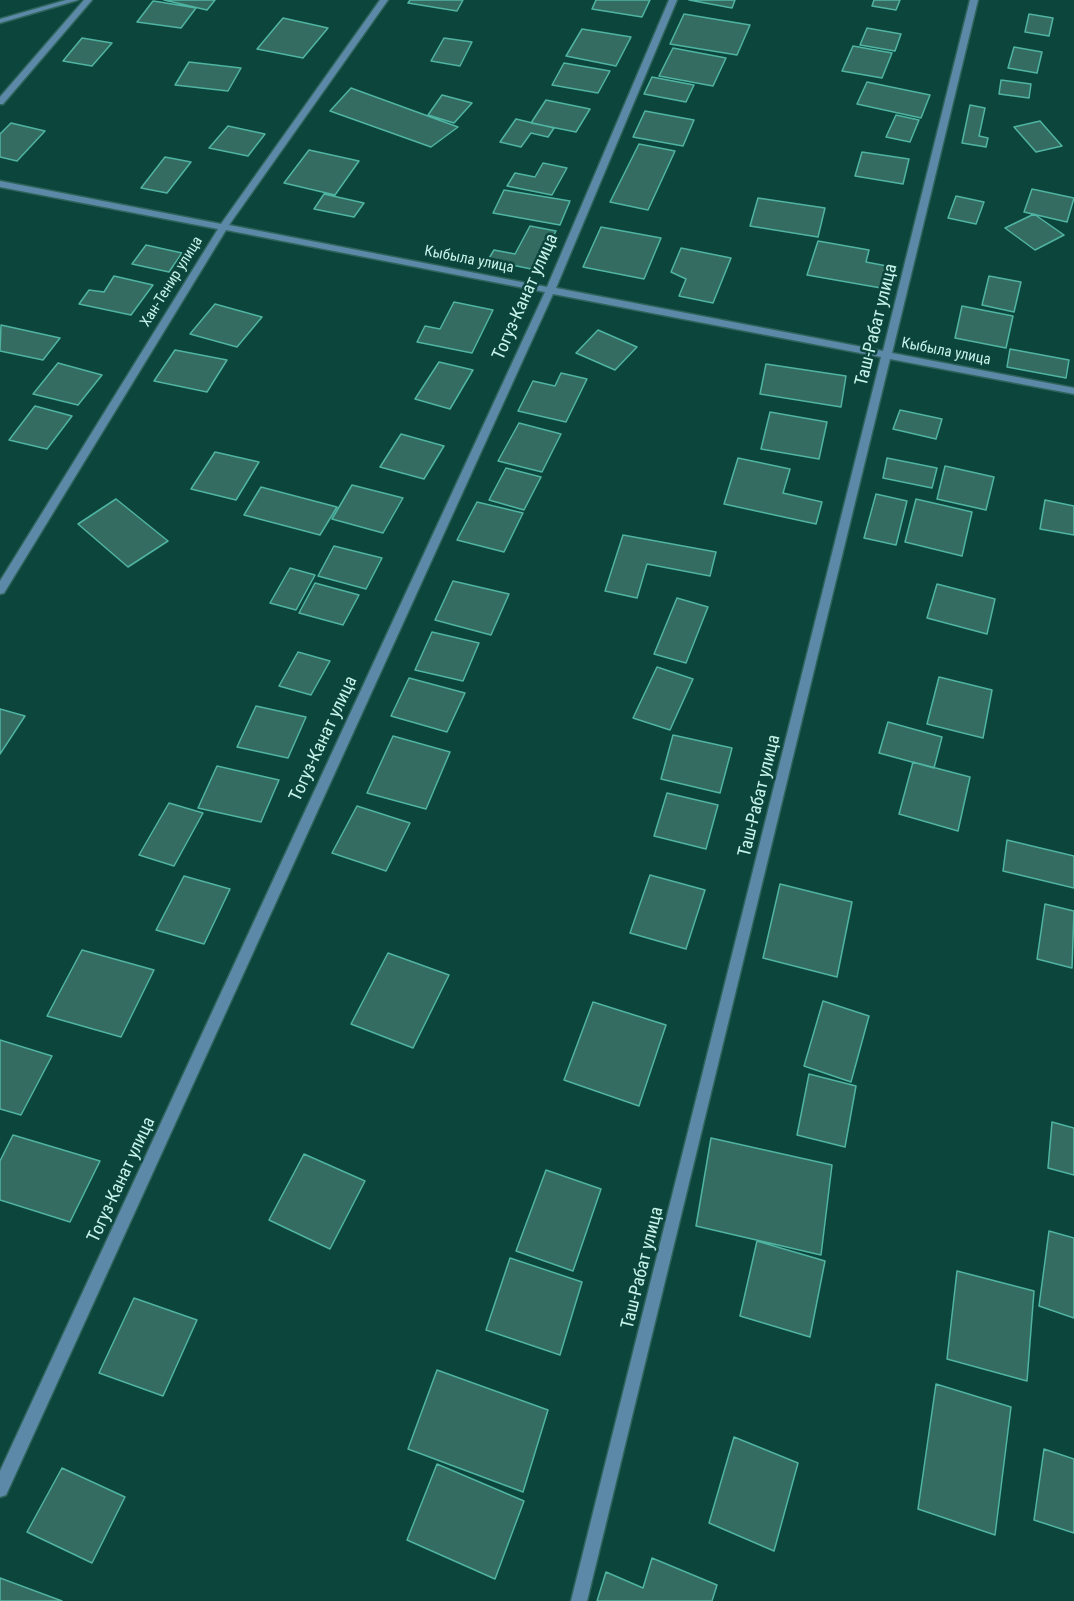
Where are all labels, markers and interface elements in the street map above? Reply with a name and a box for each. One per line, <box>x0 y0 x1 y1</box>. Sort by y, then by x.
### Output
street label: Тогуз-Канат улица <box>488 231 564 363</box>
street label: Хан-Тенир улица <box>137 233 207 331</box>
street label: Кыбыла улица <box>423 243 515 277</box>
street label: Таш-Рабат улица <box>851 262 903 388</box>
street label: Кыбыла улица <box>900 335 992 369</box>
street label: Тогуз-Канат улица <box>285 673 363 805</box>
street label: Таш-Рабат улица <box>734 733 786 859</box>
street label: Тогуз-Канат улица <box>83 1114 161 1246</box>
street label: Таш-Рабат улица <box>617 1205 669 1331</box>

